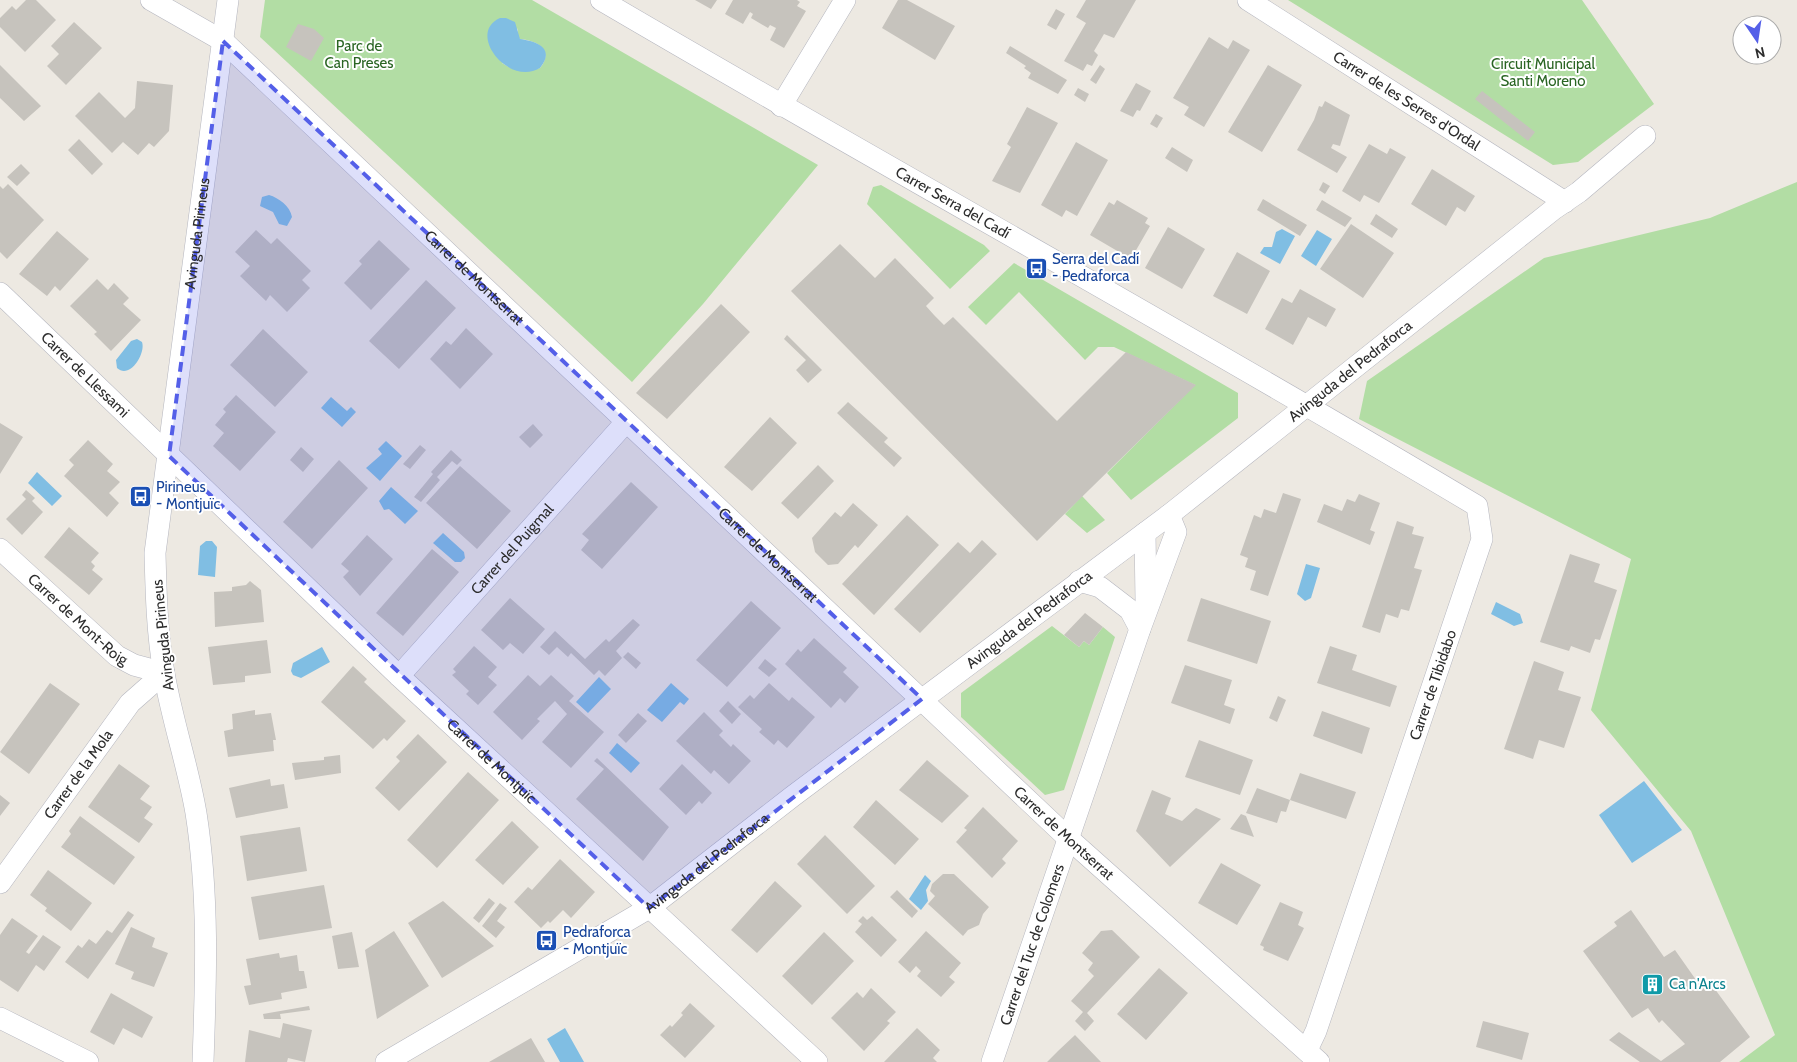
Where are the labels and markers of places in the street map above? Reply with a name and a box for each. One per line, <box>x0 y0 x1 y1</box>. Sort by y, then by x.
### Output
place label: Serra del Cadí - Pedraforca <box>1052 250 1139 285</box>
bus stop icon: Serra del Cadí - Pedraforca <box>1024 256 1048 280</box>
place label: Pirineus - Montjuïc <box>156 478 221 513</box>
bus stop icon: Pirineus - Montjuïc <box>128 484 152 508</box>
place label: Pedraforca - Montjuïc <box>563 923 632 958</box>
bus stop icon: Pedraforca - Montjuïc <box>535 929 559 953</box>
building icon: Ca n'Arcs <box>1641 972 1665 996</box>
place label: Ca n'Arcs <box>1669 975 1726 993</box>

